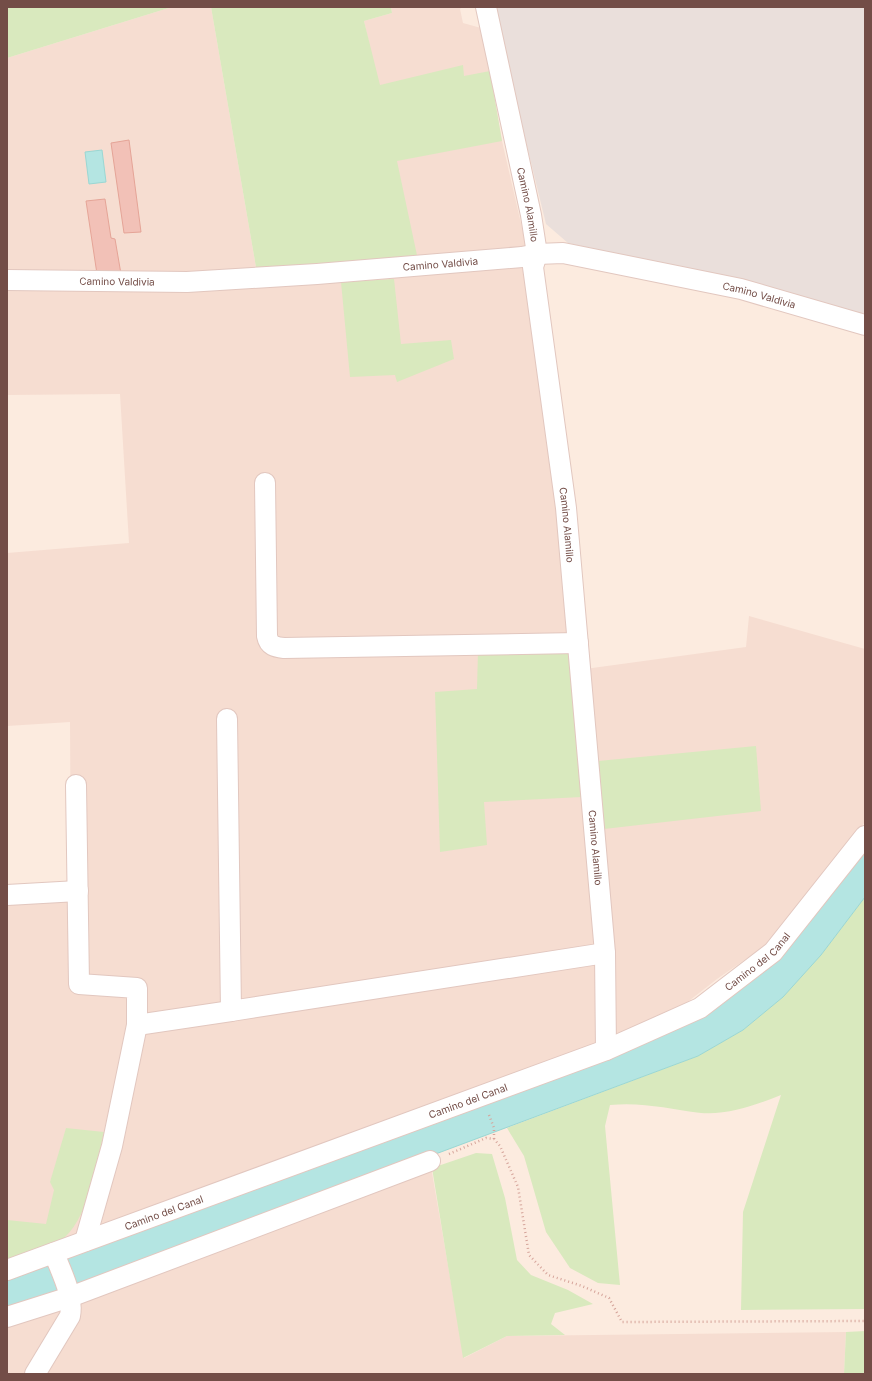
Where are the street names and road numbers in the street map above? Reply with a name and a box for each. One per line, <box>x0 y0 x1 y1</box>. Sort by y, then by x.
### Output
street label: Camino Alamillo <box>515 166 541 243</box>
street label: Camino Valdivia <box>402 255 478 273</box>
street label: Camino Valdivia <box>79 275 155 288</box>
street label: Camino Valdivia <box>722 279 797 311</box>
street label: Camino Alamillo <box>557 486 577 563</box>
street label: Camino Alamillo <box>586 809 605 886</box>
street label: Camino del Canal <box>722 930 792 993</box>
street label: Camino del Canal <box>427 1081 509 1121</box>
street label: Camino del Canal <box>123 1192 205 1232</box>

